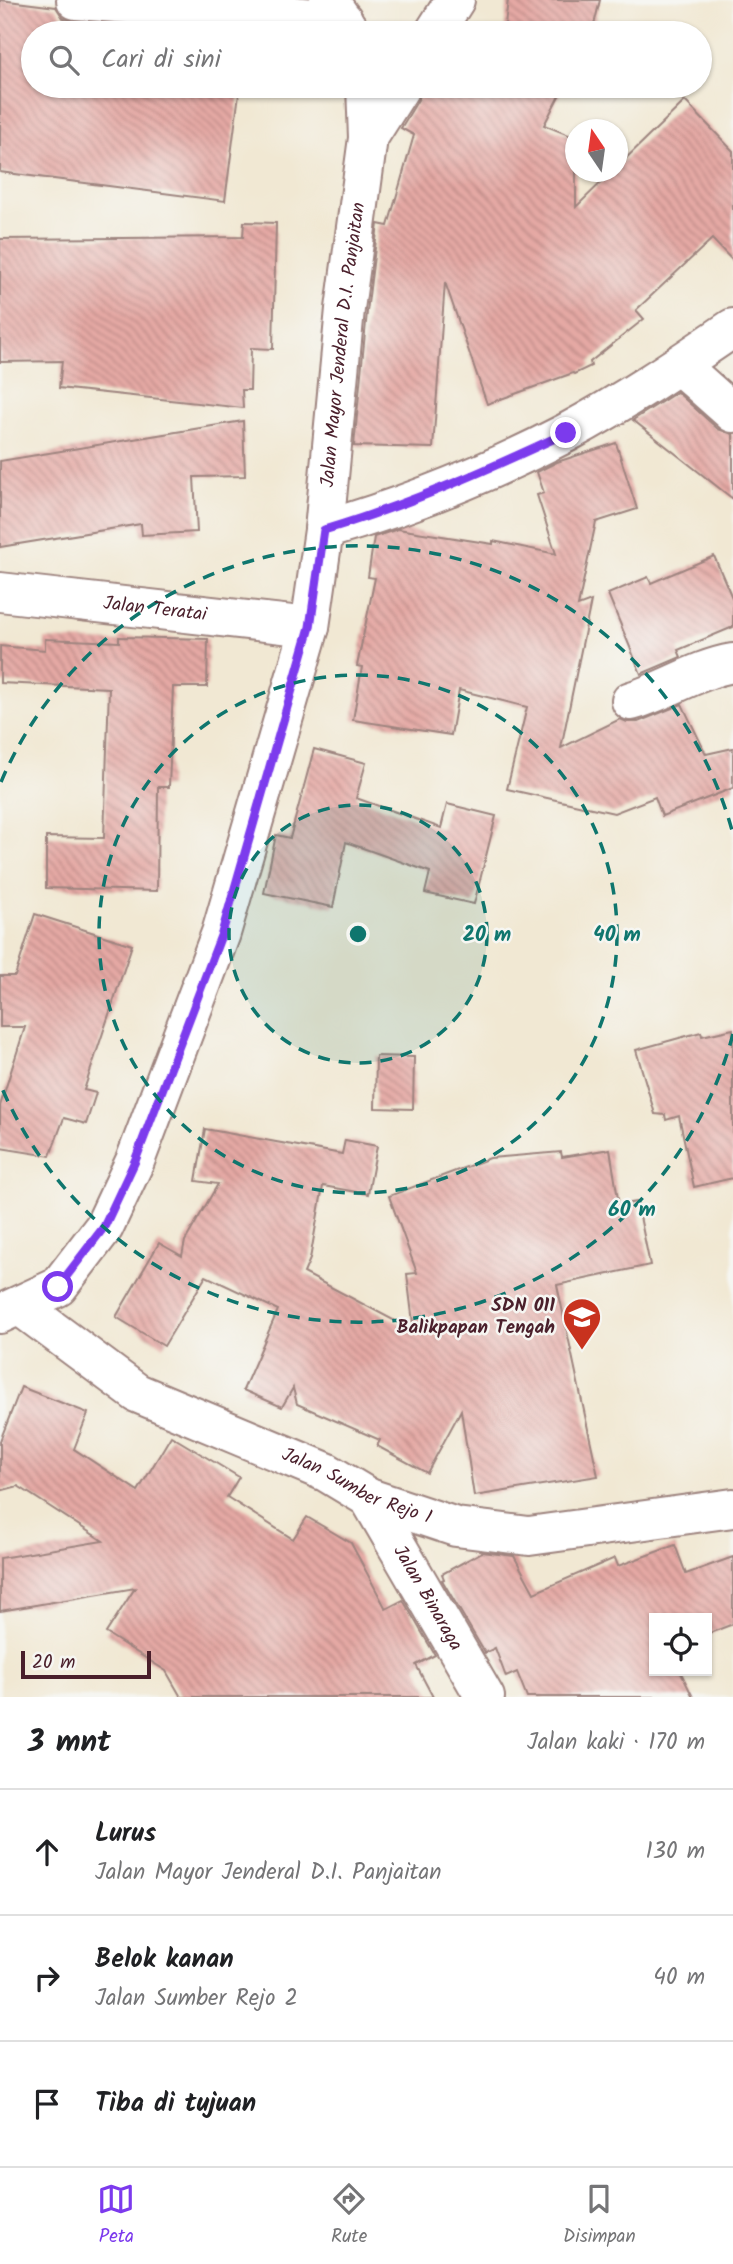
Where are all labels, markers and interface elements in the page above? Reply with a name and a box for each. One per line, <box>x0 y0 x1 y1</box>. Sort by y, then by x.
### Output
search box <box>21 21 712 98</box>
text: Cari di sini <box>101 39 221 81</box>
icon: search <box>45 41 83 79</box>
north arrow <box>565 119 628 182</box>
street label: Jalan Mayor Jenderal D.I. Panjaitan <box>313 201 374 489</box>
route end <box>550 417 581 448</box>
street label: Jalan Teratai <box>102 589 210 630</box>
text: 20 m <box>463 919 511 952</box>
text: 40 m <box>593 919 641 952</box>
centre of rings <box>346 922 370 946</box>
text: 60 m <box>608 1194 656 1227</box>
route start <box>42 1271 73 1302</box>
place label: SDN 011 Balikpapan Tengah <box>397 1291 555 1343</box>
school or university icon: SDN 011 Balikpapan Tengah <box>561 1296 603 1351</box>
street label: Jalan Sumber Rejo 1 <box>277 1440 436 1533</box>
street label: Jalan Binaraga <box>385 1540 470 1657</box>
map controls <box>649 1613 712 1676</box>
button: locate <box>649 1613 712 1676</box>
scale bar <box>21 1648 150 1680</box>
text: 20 m <box>32 1648 75 1678</box>
text: 3 mnt <box>28 1719 111 1767</box>
text: Jalan kaki · 170 m <box>527 1725 705 1761</box>
text: Lurus <box>95 1813 156 1855</box>
icon: ahead <box>28 1833 66 1871</box>
text: 130 m <box>646 1834 705 1870</box>
text: Jalan Mayor Jenderal D.I. Panjaitan <box>95 1855 442 1891</box>
text: Belok kanan <box>95 1939 234 1981</box>
icon: right <box>28 1959 66 1997</box>
text: 40 m <box>653 1960 705 1996</box>
text: Jalan Sumber Rejo 2 <box>95 1981 298 2017</box>
text: Tiba di tujuan <box>95 2083 256 2125</box>
icon: arrive <box>28 2085 66 2123</box>
tab: Peta <box>97 2180 135 2252</box>
tab: Rute <box>330 2180 368 2252</box>
tab: Disimpan <box>563 2180 636 2252</box>

